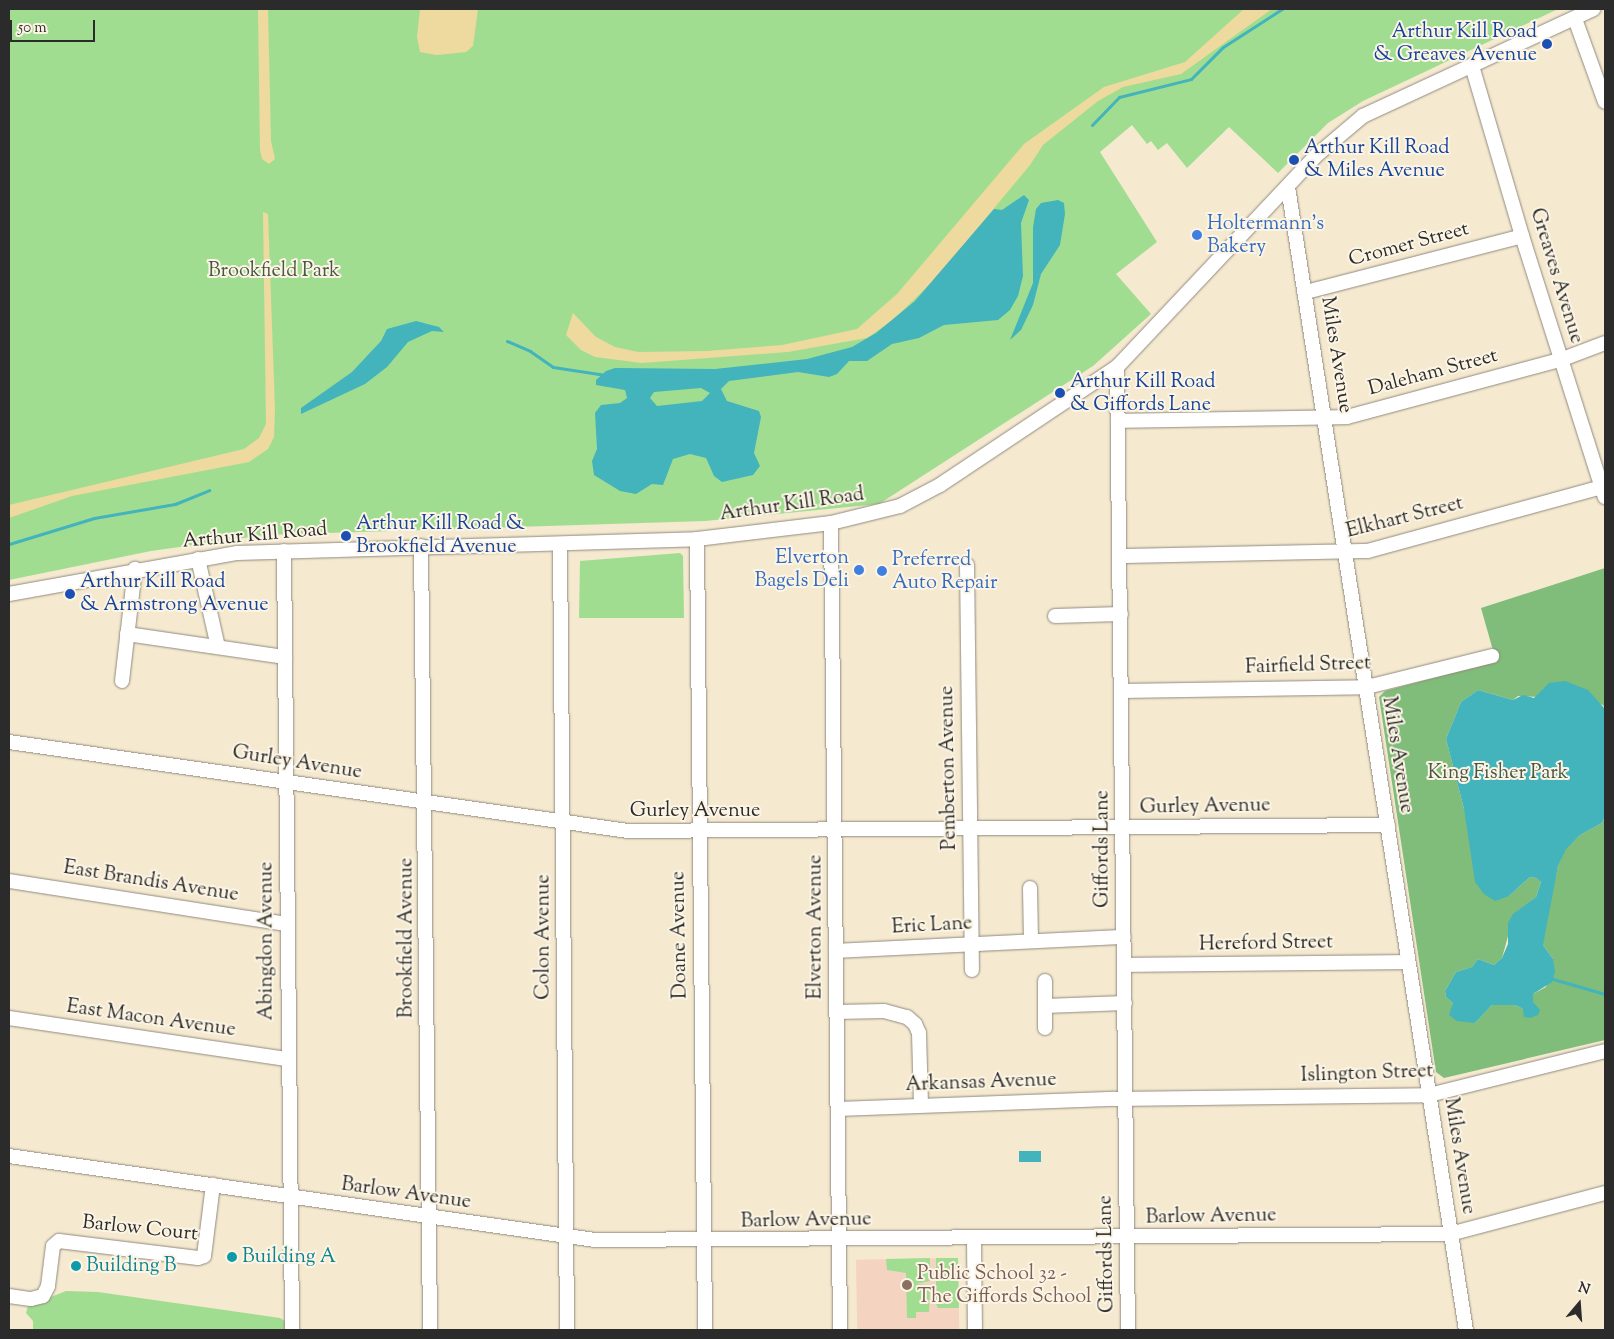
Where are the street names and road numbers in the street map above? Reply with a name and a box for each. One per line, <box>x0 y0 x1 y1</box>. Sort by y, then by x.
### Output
street label: Greaves Avenue <box>1524 205 1588 347</box>
street label: Cromer Street <box>1346 217 1472 273</box>
street label: Miles Avenue <box>1315 295 1357 415</box>
street label: Daleham Street <box>1366 344 1500 402</box>
street label: Arthur Kill Road <box>718 483 866 527</box>
street label: Elkhart Street <box>1344 492 1466 544</box>
street label: Arthur Kill Road <box>181 518 329 554</box>
street label: Fairfield Street <box>1245 652 1371 680</box>
street label: Pemberton Avenue <box>936 686 962 850</box>
street label: Miles Avenue <box>1376 695 1418 815</box>
street label: Gurley Avenue <box>231 741 363 785</box>
street label: Giffords Lane <box>1091 790 1115 908</box>
street label: Gurley Avenue <box>1139 794 1271 820</box>
street label: Gurley Avenue <box>630 799 760 823</box>
street label: Elverton Avenue <box>804 855 828 999</box>
street label: East Brandis Avenue <box>62 856 240 908</box>
street label: Brookfield Avenue <box>395 858 419 1018</box>
street label: Abingdon Avenue <box>255 862 279 1020</box>
street label: Doane Avenue <box>667 871 693 999</box>
street label: Colon Avenue <box>532 874 556 1000</box>
street label: Eric Lane <box>891 912 973 940</box>
street label: Hereford Street <box>1199 931 1333 957</box>
street label: East Macon Avenue <box>65 995 237 1043</box>
street label: Islington Street <box>1300 1060 1434 1088</box>
street label: Arkansas Avenue <box>905 1068 1057 1098</box>
street label: Miles Avenue <box>1438 1096 1480 1216</box>
street label: Barlow Avenue <box>340 1173 472 1215</box>
street label: Giffords Lane <box>1094 1195 1120 1313</box>
street label: Barlow Avenue <box>1145 1204 1277 1230</box>
street label: Barlow Avenue <box>740 1208 872 1234</box>
street label: Barlow Court <box>81 1211 199 1247</box>

